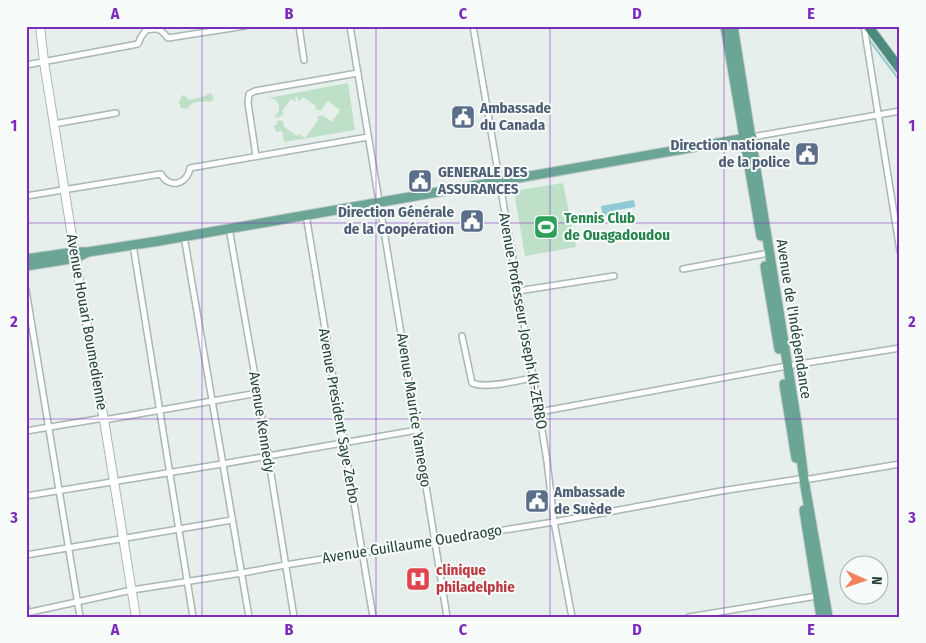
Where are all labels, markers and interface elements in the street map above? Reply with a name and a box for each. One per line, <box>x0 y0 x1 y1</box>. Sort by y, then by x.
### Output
text: A <box>110 4 120 23</box>
text: B <box>285 4 294 23</box>
text: C <box>459 4 468 23</box>
text: D <box>632 4 642 23</box>
text: E <box>807 4 815 23</box>
place label: Ambassade du Canada <box>479 99 552 134</box>
public building icon: Ambassade du Canada <box>450 104 476 130</box>
text: 1 <box>11 116 17 135</box>
text: 1 <box>909 116 915 135</box>
place label: Direction nationale de la police <box>671 136 790 171</box>
public building icon: Direction nationale de la police <box>794 141 820 167</box>
place label: GENERALE DES ASSURANCES <box>437 163 528 198</box>
public building icon: GENERALE DES ASSURANCES <box>407 168 433 194</box>
place label: Direction Générale de la Coopération <box>338 203 454 238</box>
public building icon: Direction Générale de la Coopération <box>459 208 485 234</box>
place label: Tennis Club de Ouagadoudou <box>564 209 670 244</box>
street label: Avenue Professeur Joseph KI-ZERBO <box>495 211 551 431</box>
sports icon: Tennis Club de Ouagadoudou <box>533 214 559 240</box>
street label: Avenue Houari Boumedienne <box>63 232 111 412</box>
street label: Avenue de l'Indépendance <box>772 238 816 400</box>
text: 2 <box>9 312 18 331</box>
text: 2 <box>907 312 916 331</box>
street label: Avenue President Saye Zerbo <box>315 327 363 505</box>
street label: Avenue Maurice Yameogo <box>393 332 435 488</box>
street label: Avenue Kennedy <box>245 370 279 474</box>
place label: Ambassade de Suède <box>553 483 626 518</box>
public building icon: Ambassade de Suède <box>524 488 550 514</box>
text: 3 <box>9 508 18 527</box>
text: 3 <box>907 508 916 527</box>
street label: Avenue Guillaume Ouedraogo <box>321 521 503 567</box>
north arrow <box>838 556 888 606</box>
place label: clinique philadelphie <box>436 561 515 596</box>
hospital icon: clinique philadelphie <box>405 566 431 592</box>
text: N <box>868 576 885 585</box>
text: A <box>110 620 120 639</box>
text: B <box>285 620 294 639</box>
text: C <box>459 620 468 639</box>
text: D <box>632 620 642 639</box>
text: E <box>807 620 815 639</box>

